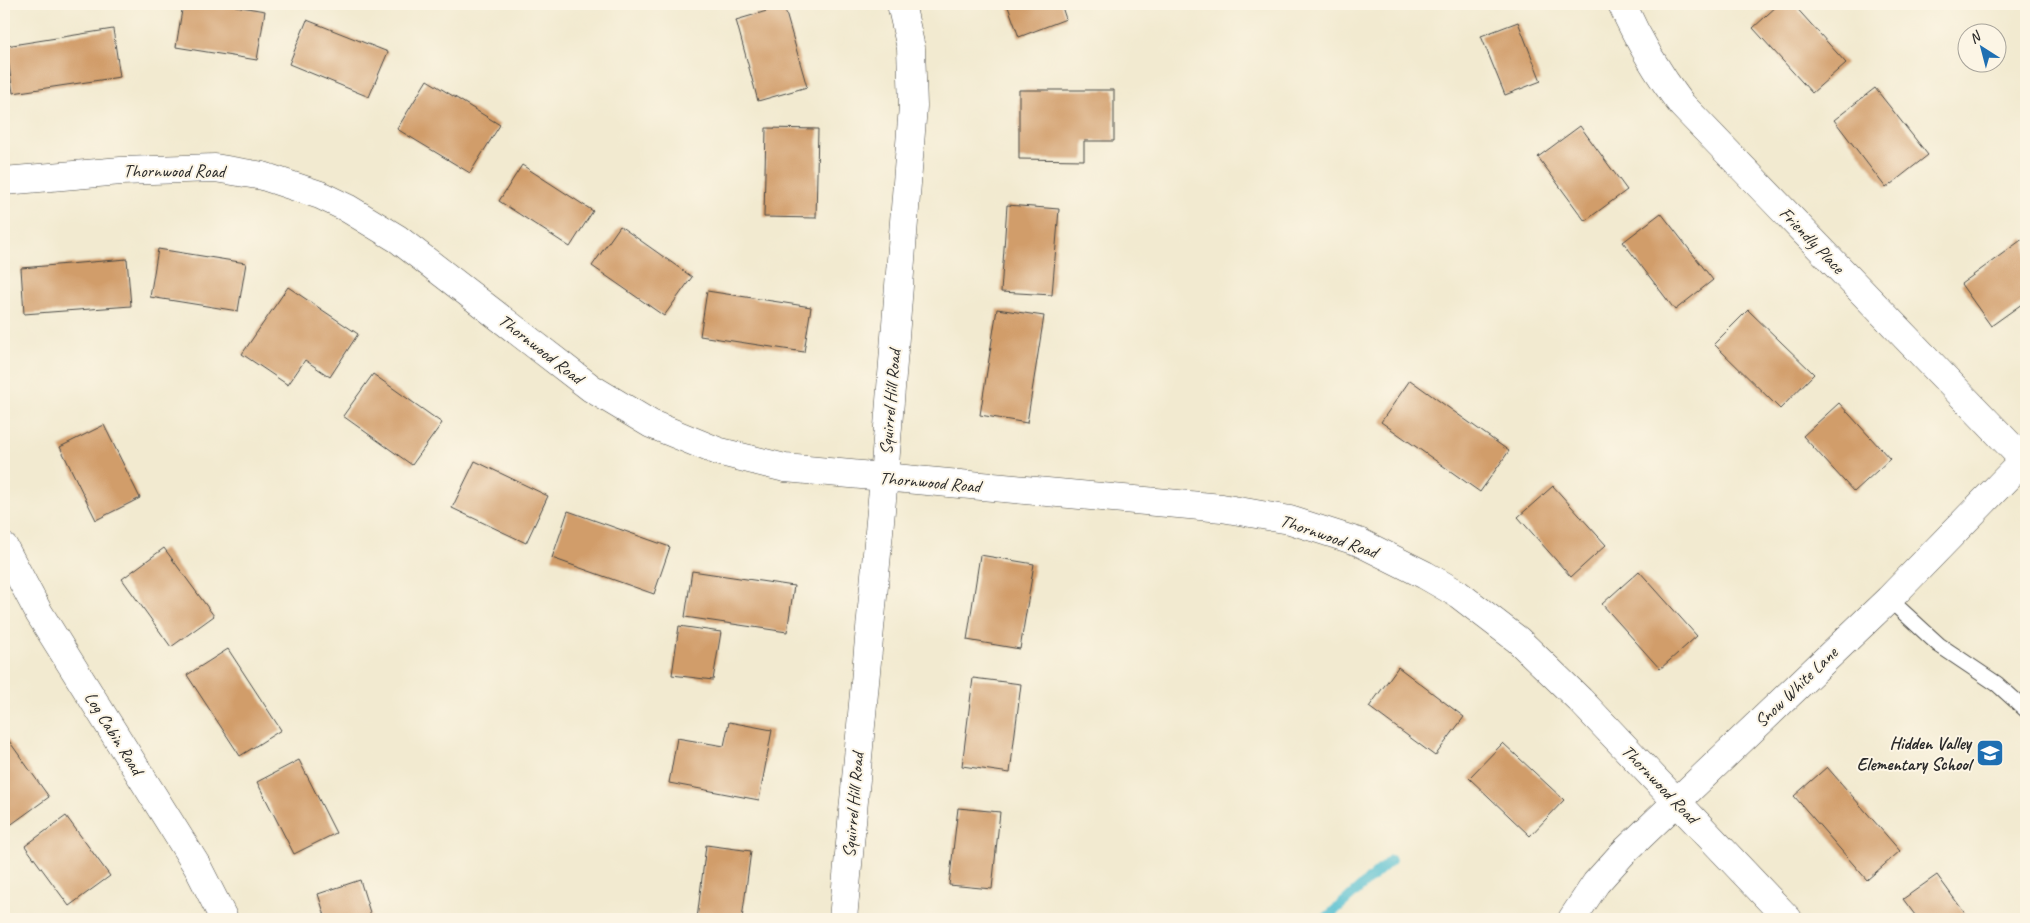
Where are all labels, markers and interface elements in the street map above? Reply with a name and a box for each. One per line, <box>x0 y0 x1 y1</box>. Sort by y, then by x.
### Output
north arrow <box>1958 22 2008 72</box>
text: N <box>1966 27 1985 47</box>
street label: Thornwood Road <box>123 160 228 182</box>
street label: Friendly Place <box>1775 202 1850 279</box>
street label: Thornwood Road <box>494 309 590 391</box>
street label: Squirrel Hill Road <box>874 346 906 455</box>
street label: Thornwood Road <box>878 467 984 498</box>
street label: Thornwood Road <box>1277 509 1383 564</box>
street label: Snow White Lane <box>1750 641 1843 732</box>
street label: Log Cabin Road <box>80 687 150 781</box>
place label: Hidden Valley Elementary School <box>1857 732 1975 775</box>
school or university icon: Hidden Valley Elementary School <box>1975 738 2005 768</box>
street label: Thornwood Road <box>1617 740 1705 830</box>
street label: Squirrel Hill Road <box>837 749 869 858</box>

